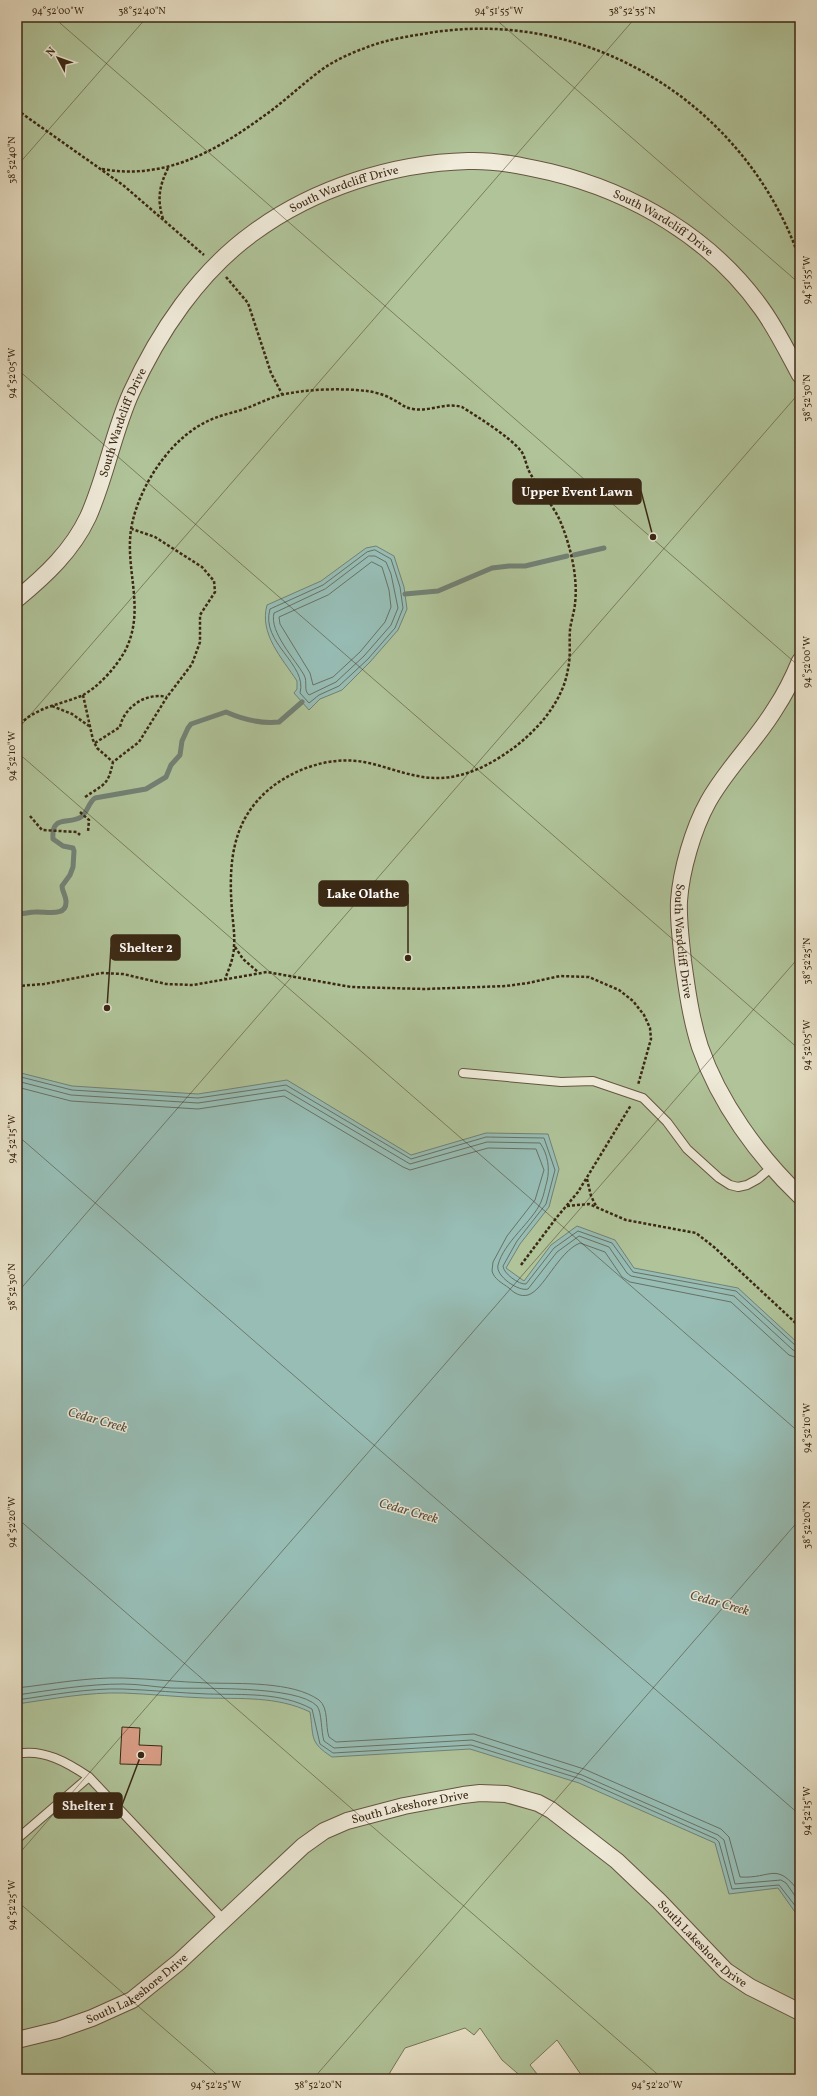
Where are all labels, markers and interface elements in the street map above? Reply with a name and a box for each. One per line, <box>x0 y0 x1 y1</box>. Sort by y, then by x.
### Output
text: 94°52'00"W <box>32 4 84 18</box>
text: 38°52'40"N <box>118 4 166 18</box>
text: 94°51'55"W <box>475 4 523 18</box>
text: 38°52'35"N <box>609 4 656 18</box>
north arrow <box>38 38 78 78</box>
text: N <box>43 44 60 60</box>
text: 38°52'40"N <box>5 136 19 184</box>
street label: South Wardcliff Drive <box>287 162 400 217</box>
street label: South Wardcliff Drive <box>610 187 716 260</box>
text: 94°51'55"W <box>800 256 814 304</box>
text: 94°52'05"W <box>5 348 19 398</box>
street label: South Wardcliff Drive <box>96 365 151 479</box>
text: 38°52'30"N <box>800 374 814 422</box>
callout: Upper Event Lawn <box>513 479 641 504</box>
text: Upper Event Lawn <box>521 484 633 502</box>
text: 94°52'00"W <box>800 636 814 688</box>
text: 94°52'10"W <box>5 731 19 781</box>
callout: Lake Olathe <box>319 881 408 906</box>
street label: South Wardcliff Drive <box>670 882 696 1000</box>
text: Lake Olathe <box>327 886 400 904</box>
callout: Shelter 2 <box>111 935 180 960</box>
text: 38°52'25"N <box>800 937 814 984</box>
text: Shelter 2 <box>119 940 173 958</box>
text: 94°52'05"W <box>800 1020 814 1070</box>
text: 94°52'15"W <box>5 1115 19 1163</box>
text: 38°52'30"N <box>5 1263 19 1311</box>
text: 94°52'10"W <box>800 1403 814 1453</box>
water label: Cedar Creek <box>66 1404 129 1438</box>
water label: Cedar Creek <box>377 1495 440 1529</box>
text: 94°52'20"W <box>5 1496 19 1548</box>
text: 38°52'20"N <box>800 1501 814 1549</box>
water label: Cedar Creek <box>688 1587 751 1621</box>
street label: South Lakeshore Drive <box>350 1787 470 1828</box>
text: 94°52'15"W <box>800 1787 814 1835</box>
callout: Shelter 1 <box>54 1793 122 1818</box>
text: Shelter 1 <box>62 1798 114 1816</box>
text: 94°52'25"W <box>5 1880 19 1930</box>
street label: South Lakeshore Drive <box>654 1897 750 1992</box>
street label: South Lakeshore Drive <box>84 1950 192 2028</box>
text: 94°52'25"W <box>191 2078 241 2092</box>
text: 38°52'20"N <box>294 2078 342 2092</box>
text: 94°52'20"W <box>631 2078 683 2092</box>

